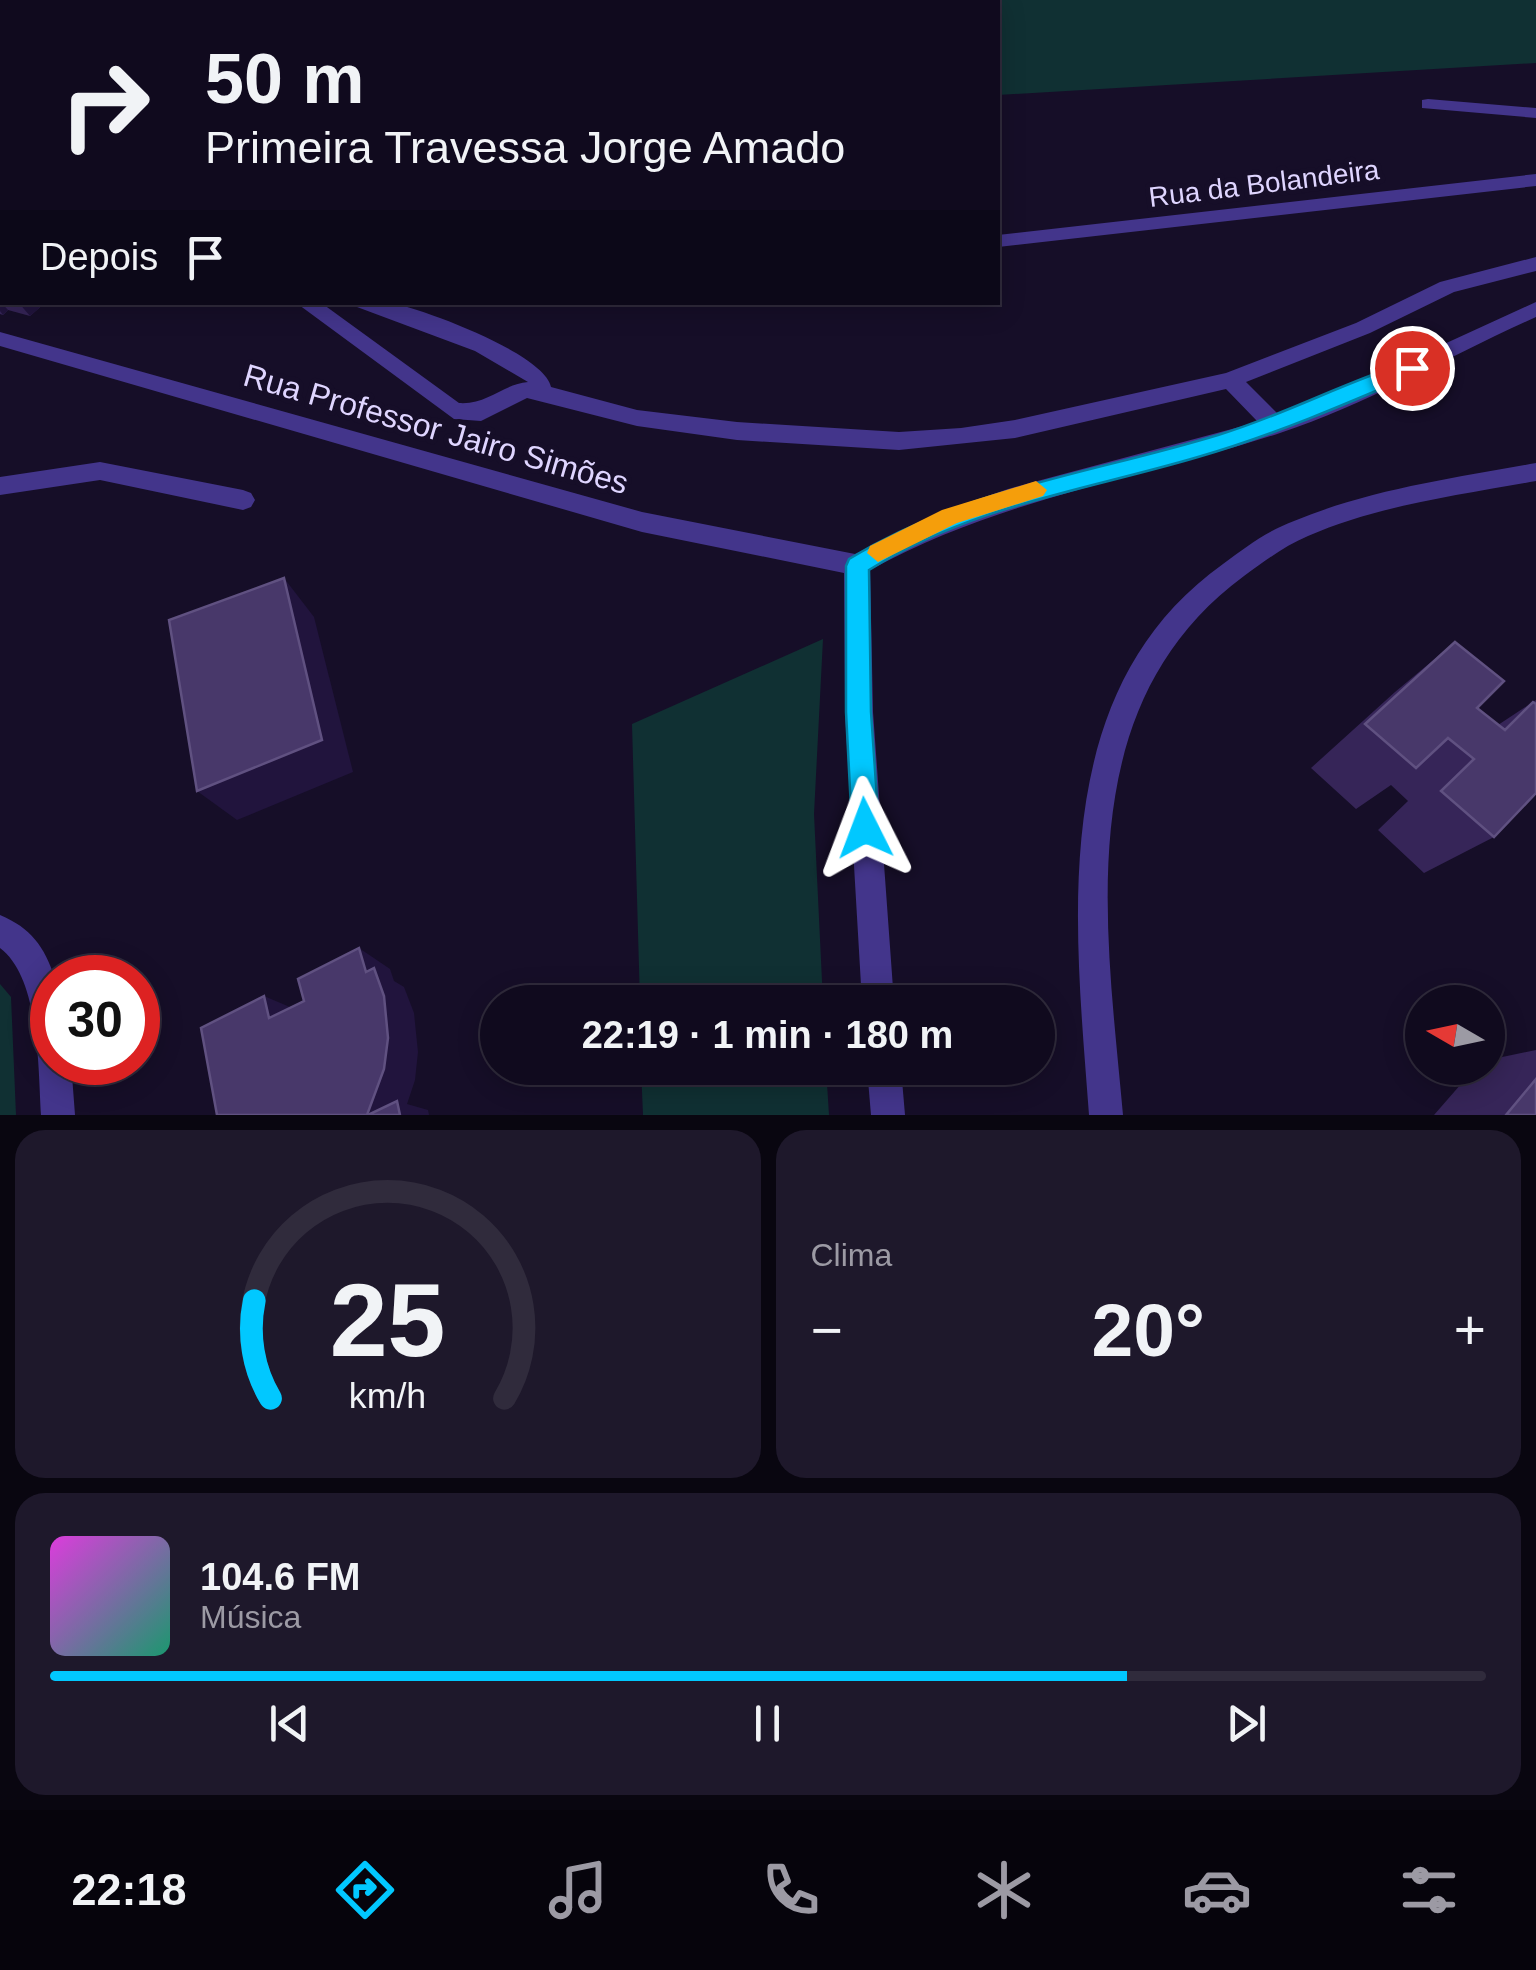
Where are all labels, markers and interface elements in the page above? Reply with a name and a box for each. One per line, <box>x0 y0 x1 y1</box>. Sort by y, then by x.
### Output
icon: right <box>40 40 170 170</box>
text: 50 m <box>205 40 365 118</box>
text: Primeira Travessa Jorge Amado <box>205 122 845 173</box>
street label: Rua da Bolandeira <box>1147 154 1381 213</box>
icon: arrive <box>178 230 233 285</box>
text: Depois <box>40 236 158 278</box>
pin <box>1370 326 1455 411</box>
icon: arrive <box>1385 341 1440 396</box>
street label: Rua Professor Jairo Simões <box>240 357 632 501</box>
position arrow <box>813 776 917 880</box>
speed limit sign: 30 <box>30 955 160 1085</box>
north arrow <box>1405 985 1505 1085</box>
map controls <box>1405 985 1505 1085</box>
text: 22:19 · 1 min · 180 m <box>582 1014 953 1056</box>
text: Clima <box>811 1237 892 1273</box>
text: 25 <box>330 1262 446 1378</box>
text: 20° <box>1092 1288 1205 1372</box>
text: − <box>811 1299 843 1361</box>
text: + <box>1454 1299 1486 1361</box>
text: km/h <box>349 1376 426 1416</box>
text: 104.6 FM <box>200 1556 361 1598</box>
text: Música <box>200 1599 301 1635</box>
icon: previous <box>262 1696 317 1751</box>
icon: pause <box>740 1696 795 1751</box>
icon: next <box>1219 1696 1274 1751</box>
icon: directions <box>330 1855 400 1925</box>
icon: music <box>543 1855 613 1925</box>
icon: phone <box>756 1855 826 1925</box>
icon: climate <box>969 1855 1039 1925</box>
icon: car <box>1182 1855 1252 1925</box>
icon: filters <box>1394 1855 1464 1925</box>
text: 22:18 <box>71 1864 187 1915</box>

